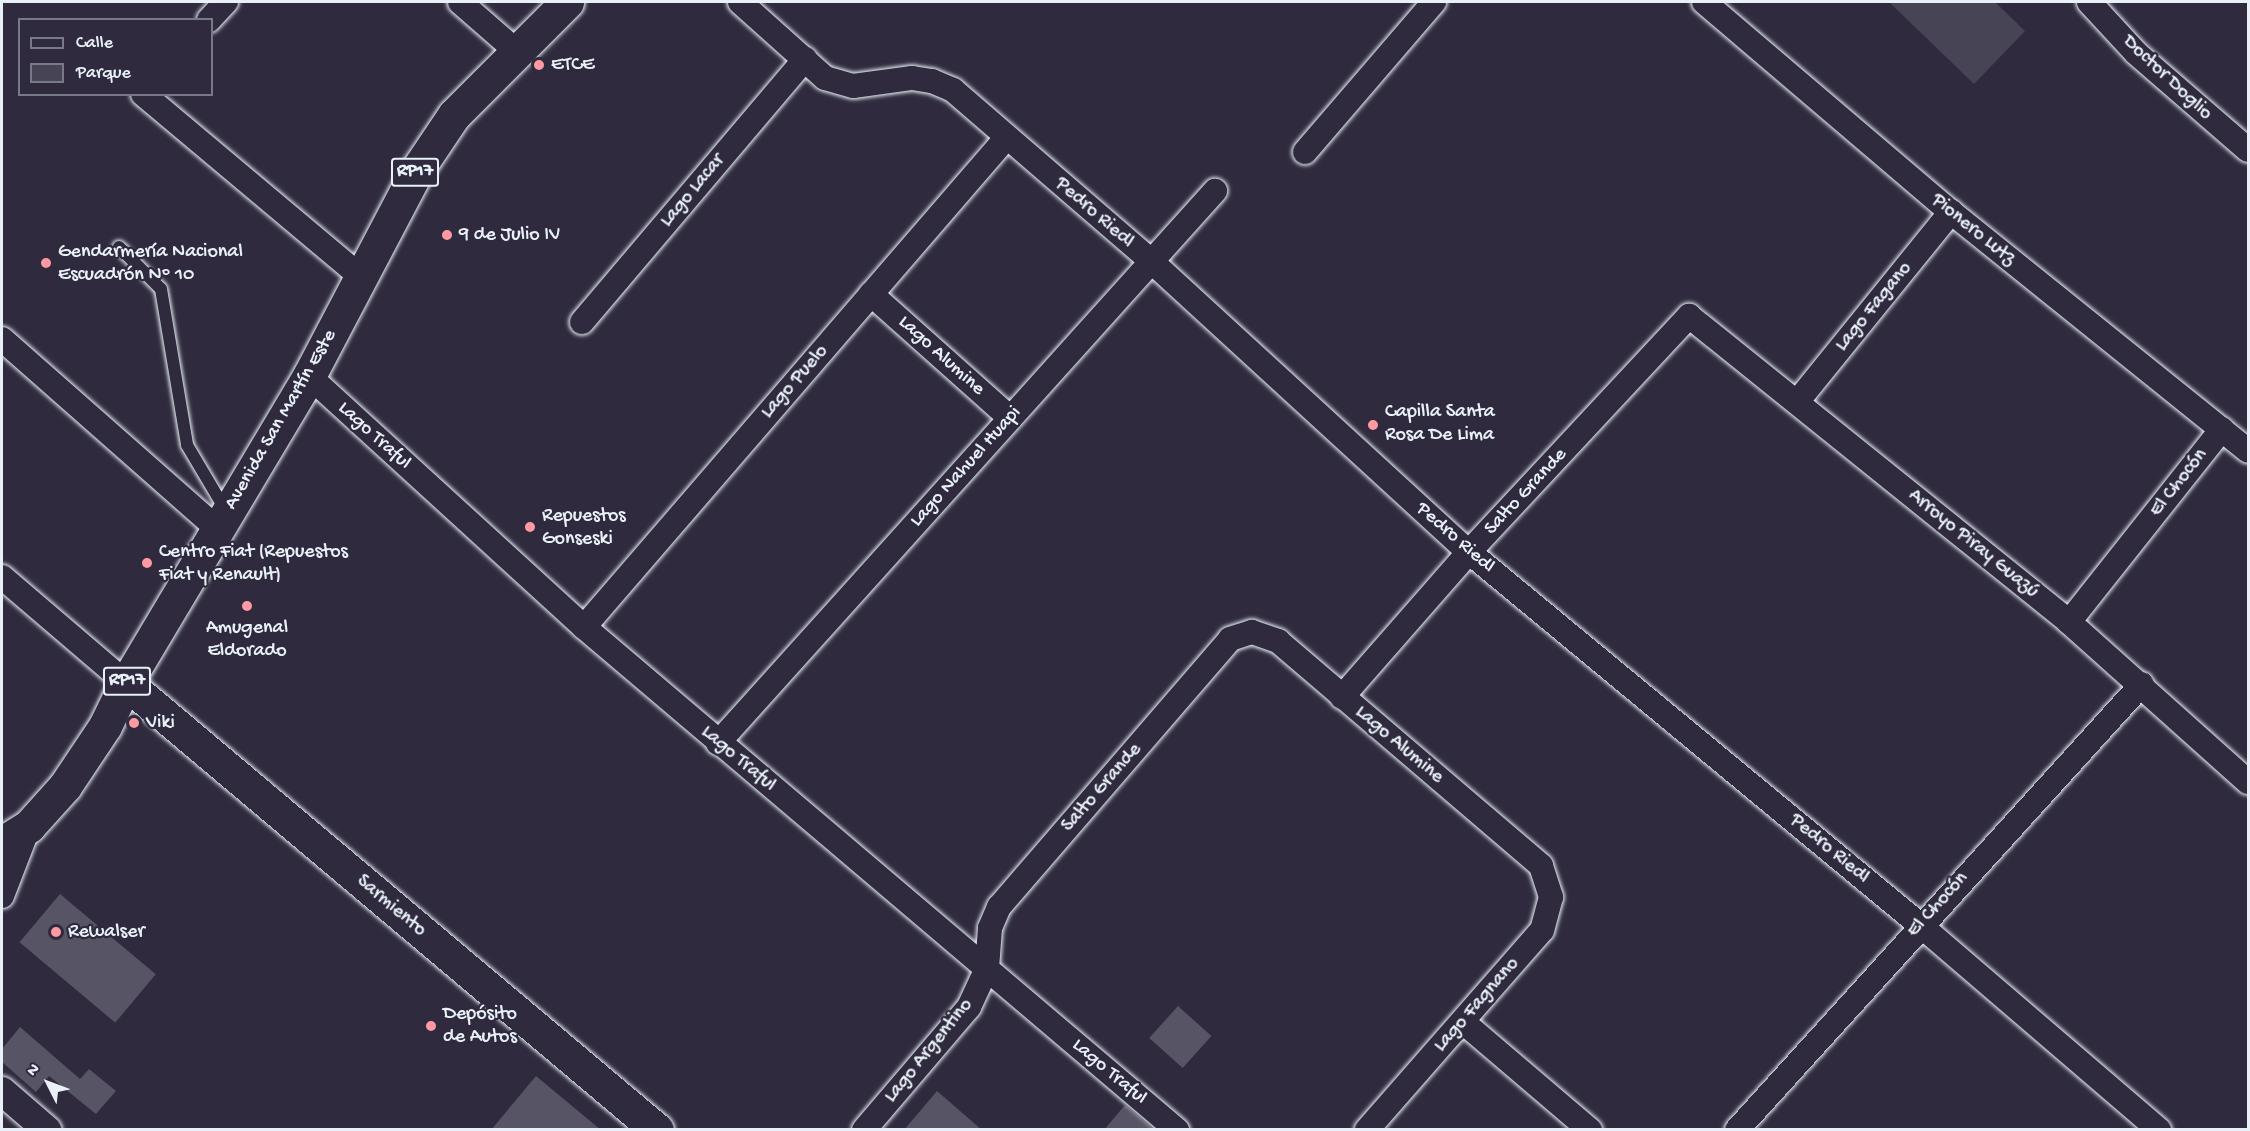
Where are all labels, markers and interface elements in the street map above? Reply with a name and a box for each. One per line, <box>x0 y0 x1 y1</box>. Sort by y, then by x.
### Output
legend <box>18 18 213 96</box>
street label: Doctor Doglio <box>2117 30 2217 126</box>
text: Calle <box>76 33 113 54</box>
place label: ETCE <box>551 53 594 77</box>
marker: ETCE <box>532 58 546 72</box>
text: Parque <box>76 63 131 84</box>
street label: Lago Lacar <box>655 149 731 233</box>
road number: RP17 <box>391 157 439 187</box>
street label: Pedro Riedl <box>1050 172 1138 254</box>
street label: Pionero Lutz <box>1926 189 2020 271</box>
place label: 9 de Julio IV <box>459 223 560 247</box>
marker: 9 de Julio IV <box>440 228 454 242</box>
place label: Gendarmería Nacional Escuadrón Nº 10 <box>58 240 243 287</box>
marker: Gendarmería Nacional Escuadrón Nº 10 <box>39 256 53 270</box>
street label: Lago Fagano <box>1830 257 1918 357</box>
street label: Lago Alumine <box>893 311 989 401</box>
street label: Avenida San Martín Este <box>220 326 342 514</box>
street label: Lago Puelo <box>756 340 834 424</box>
street label: Lago Traful <box>332 397 416 475</box>
street label: Lago Nahuel Huapi <box>905 401 1027 533</box>
place label: Capilla Santa Rosa De Lima <box>1385 401 1495 448</box>
marker: Capilla Santa Rosa De Lima <box>1366 418 1380 432</box>
street label: Salto Grande <box>1480 443 1572 541</box>
street label: El Chocón <box>2145 444 2213 522</box>
street label: Arroyo Piray Guazú <box>1903 484 2043 604</box>
street label: Pedro Riedl <box>1411 497 1499 579</box>
place label: Repuestos Gonseski <box>542 504 626 551</box>
marker: Repuestos Gonseski <box>523 520 537 534</box>
place label: Centro Fiat (Repuestos Fiat y Renault) <box>159 540 348 587</box>
marker: Centro Fiat (Repuestos Fiat y Renault) <box>140 556 154 570</box>
marker: Amugenal Eldorado <box>240 599 254 613</box>
place label: Amugenal Eldorado <box>206 616 288 663</box>
road number: RP17 <box>103 666 151 696</box>
street label: Lago Alumine <box>1350 701 1448 789</box>
place label: Viki <box>146 711 175 735</box>
marker: Viki <box>127 716 141 730</box>
street label: Lago Traful <box>696 721 780 797</box>
street label: Salto Grande <box>1057 738 1147 838</box>
street label: Pedro Riedl <box>1784 809 1874 889</box>
street label: El Chocón <box>1902 867 1974 943</box>
street label: Sarmiento <box>351 870 431 942</box>
place label: Rewalser <box>68 920 145 944</box>
marker: Rewalser <box>49 925 63 939</box>
street label: Lago Fagnano <box>1429 953 1525 1057</box>
street label: Lago Argentino <box>880 994 978 1108</box>
place label: Depósito de Autos <box>443 1002 517 1049</box>
marker: Depósito de Autos <box>424 1019 438 1033</box>
street label: Lago Traful <box>1067 1034 1151 1110</box>
north arrow <box>18 1053 78 1113</box>
text: N <box>24 1060 45 1081</box>

